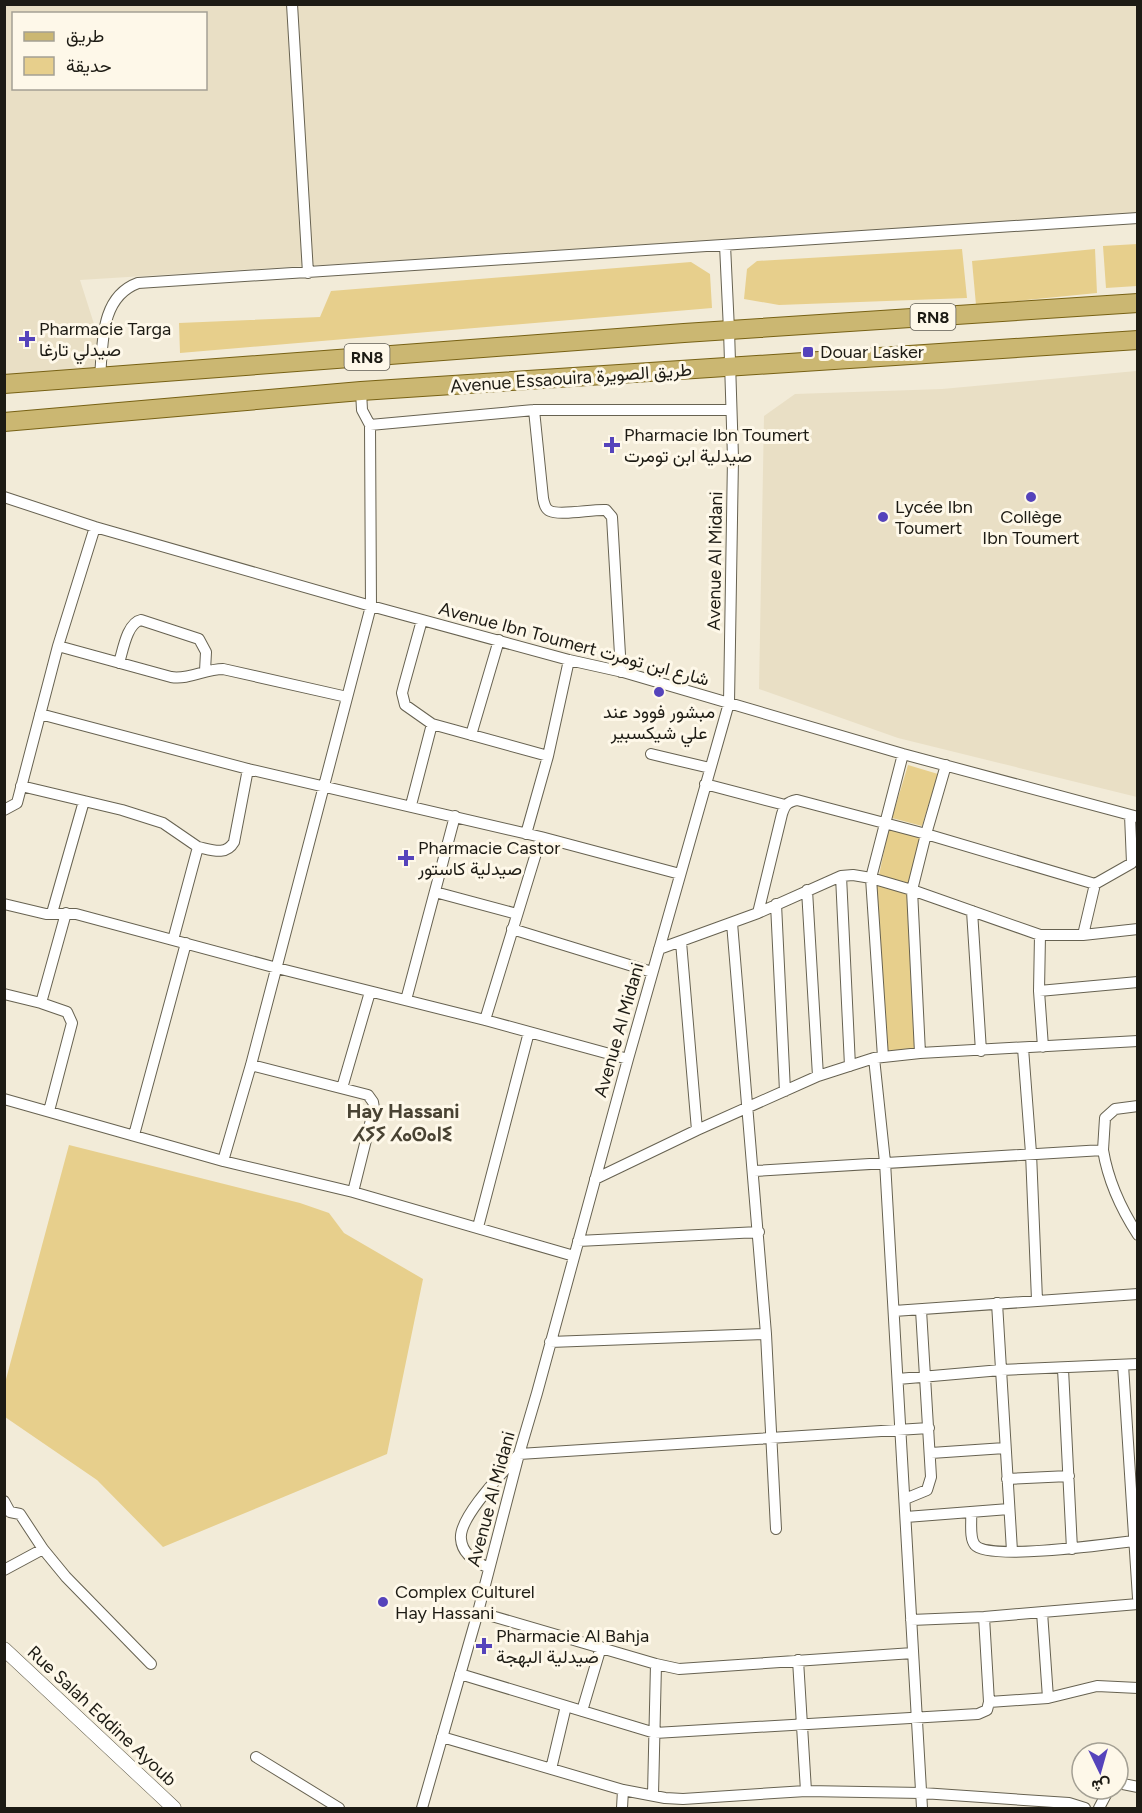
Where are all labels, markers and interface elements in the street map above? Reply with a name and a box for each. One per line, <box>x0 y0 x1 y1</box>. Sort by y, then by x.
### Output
legend <box>12 12 207 90</box>
text: طريق <box>66 25 104 47</box>
text: حديقة <box>66 55 112 77</box>
road number: RN8 <box>910 304 956 330</box>
place label: Pharmacie Targa صيدلي تارغا <box>39 318 171 365</box>
marker: Pharmacie Targa صيدلي تارغا <box>20 332 34 346</box>
place label: Douar Lasker <box>820 341 924 363</box>
road number: RN8 <box>344 344 389 370</box>
marker: Douar Lasker <box>801 345 815 359</box>
street label: Avenue Essaouira طريق الصويرة <box>450 359 692 397</box>
place label: Pharmacie Ibn Toumert صيدلية ابن تومرت <box>624 424 810 467</box>
marker: Pharmacie Ibn Toumert صيدلية ابن تومرت <box>605 438 619 452</box>
marker: Collège Ibn Toumert <box>1024 490 1038 504</box>
street label: Avenue Al Midani <box>703 491 727 631</box>
place label: Lycée Ibn Toumert <box>895 496 973 539</box>
place label: Collège Ibn Toumert <box>982 506 1080 549</box>
marker: Lycée Ibn Toumert <box>876 510 890 524</box>
street label: Avenue Ibn Toumert شارع ابن تومرت <box>436 597 712 692</box>
marker: مبشور فوود عند علي شيكسبير <box>652 685 666 699</box>
place label: مبشور فوود عند علي شيكسبير <box>603 701 715 748</box>
place label: Pharmacie Castor صيدلية كاستور <box>417 837 560 880</box>
marker: Pharmacie Castor صيدلية كاستور <box>399 851 413 865</box>
street label: Avenue Al Midani <box>589 960 649 1100</box>
district label: Hay Hassani ⵃⵢⵢ ⵃⴰⵙⴰⵏⵉ <box>346 1099 460 1146</box>
street label: Avenue Al Midani <box>462 1429 520 1569</box>
place label: Complex Culturel Hay Hassani <box>395 1581 535 1624</box>
marker: Complex Culturel Hay Hassani <box>376 1595 390 1609</box>
place label: Pharmacie Al Bahja صيدلية البهجة <box>496 1625 649 1668</box>
marker: Pharmacie Al Bahja صيدلية البهجة <box>477 1639 491 1653</box>
street label: Rue Salah Eddine Ayoub <box>23 1641 181 1791</box>
north arrow <box>1070 1741 1130 1801</box>
text: ش <box>1091 1775 1112 1796</box>

